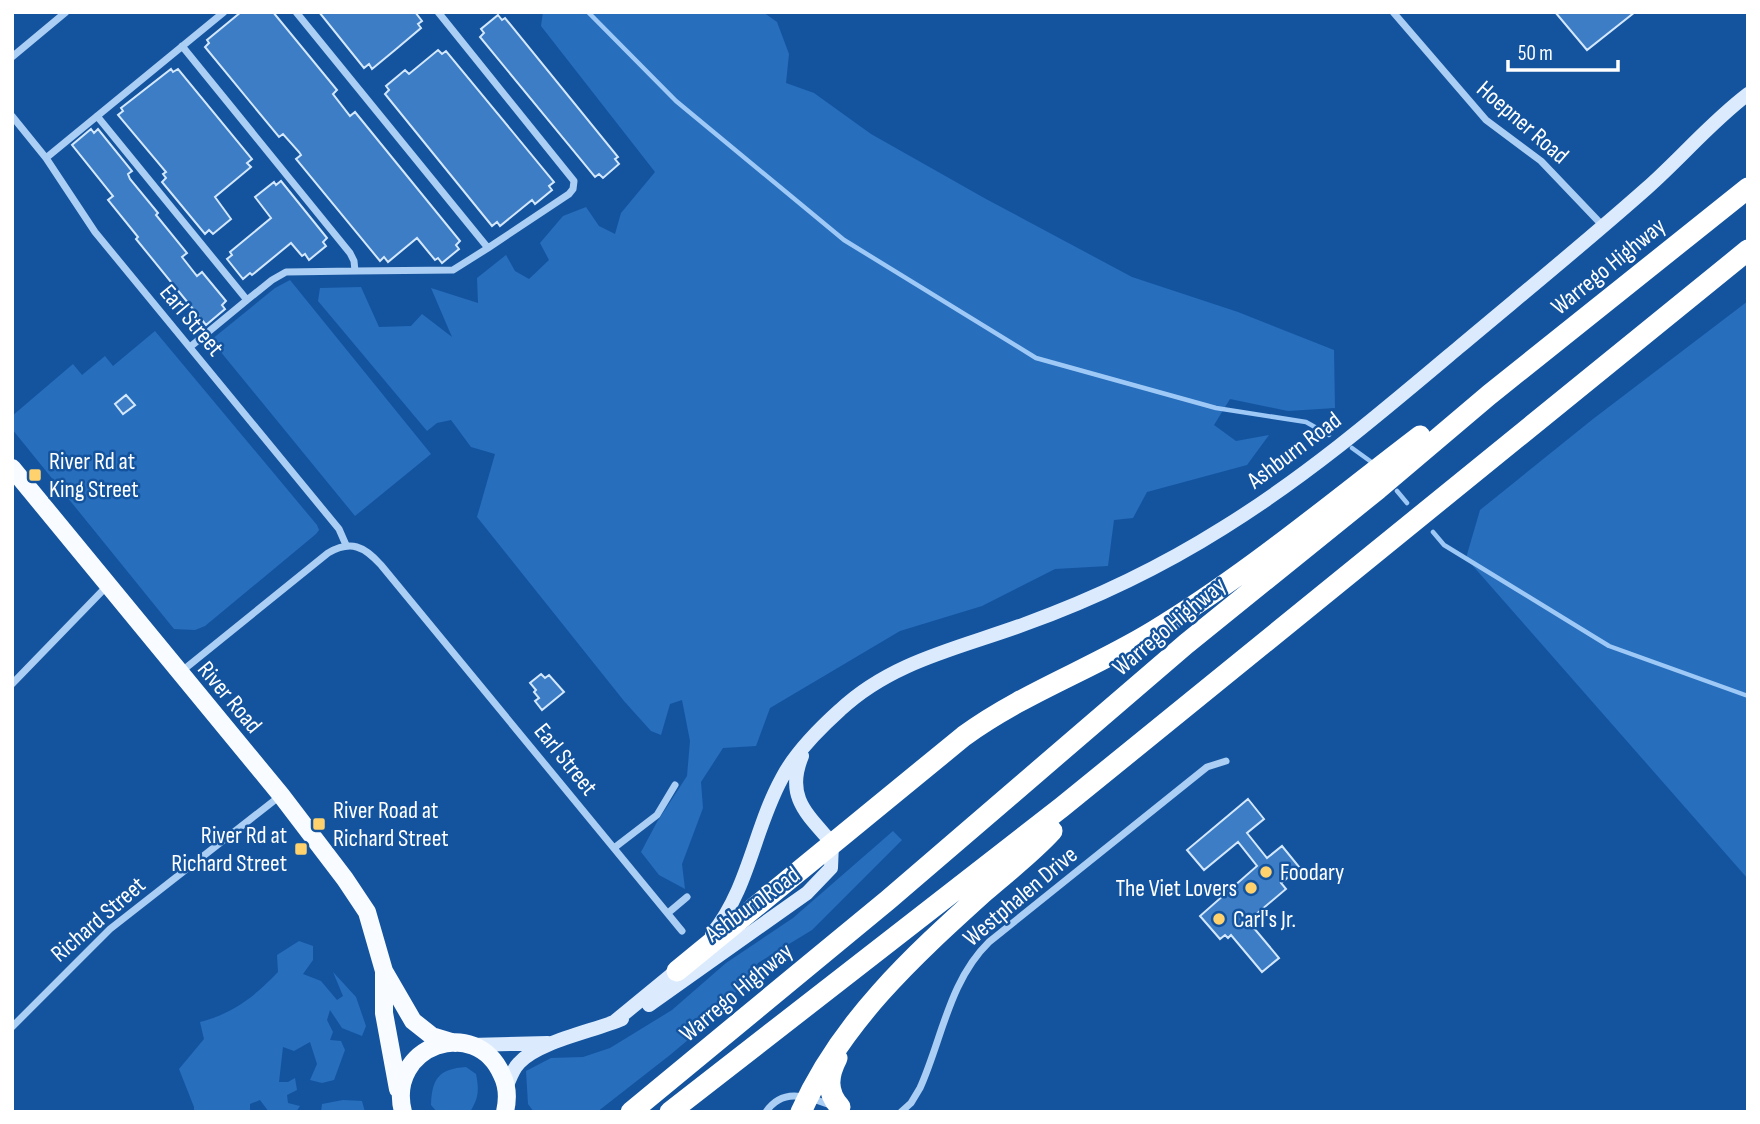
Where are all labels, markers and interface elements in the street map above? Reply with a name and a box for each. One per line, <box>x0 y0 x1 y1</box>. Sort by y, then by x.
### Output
scale bar <box>1508 28 1618 72</box>
text: 50 m <box>1518 41 1553 66</box>
street label: Hoepner Road <box>1471 75 1575 170</box>
street label: Warrego Highway <box>1545 212 1671 321</box>
street label: Earl Street <box>153 279 230 362</box>
street label: Ashburn Road <box>1241 406 1347 496</box>
place label: River Rd at King Street <box>49 447 139 504</box>
marker: River Rd at King Street <box>27 467 43 483</box>
street label: Warrego Highway <box>1107 571 1232 682</box>
street label: River Road <box>191 655 268 739</box>
street label: Earl Street <box>528 717 603 801</box>
place label: River Road at Richard Street <box>333 796 449 853</box>
marker: River Road at Richard Street <box>311 816 327 832</box>
place label: River Rd at Richard Street <box>171 821 287 878</box>
street label: Westphalen Drive <box>957 840 1083 953</box>
marker: River Rd at Richard Street <box>293 841 309 857</box>
place label: Foodary <box>1280 858 1344 887</box>
street label: Ashburn Road <box>698 860 805 949</box>
marker: Foodary <box>1258 864 1274 880</box>
street label: Richard Street <box>45 871 151 968</box>
place label: The Viet Lovers <box>1115 874 1237 903</box>
marker: The Viet Lovers <box>1243 880 1259 896</box>
place label: Carl's Jr. <box>1233 905 1296 934</box>
marker: Carl's Jr. <box>1211 911 1227 927</box>
street label: Warrego Highway <box>674 937 799 1048</box>

